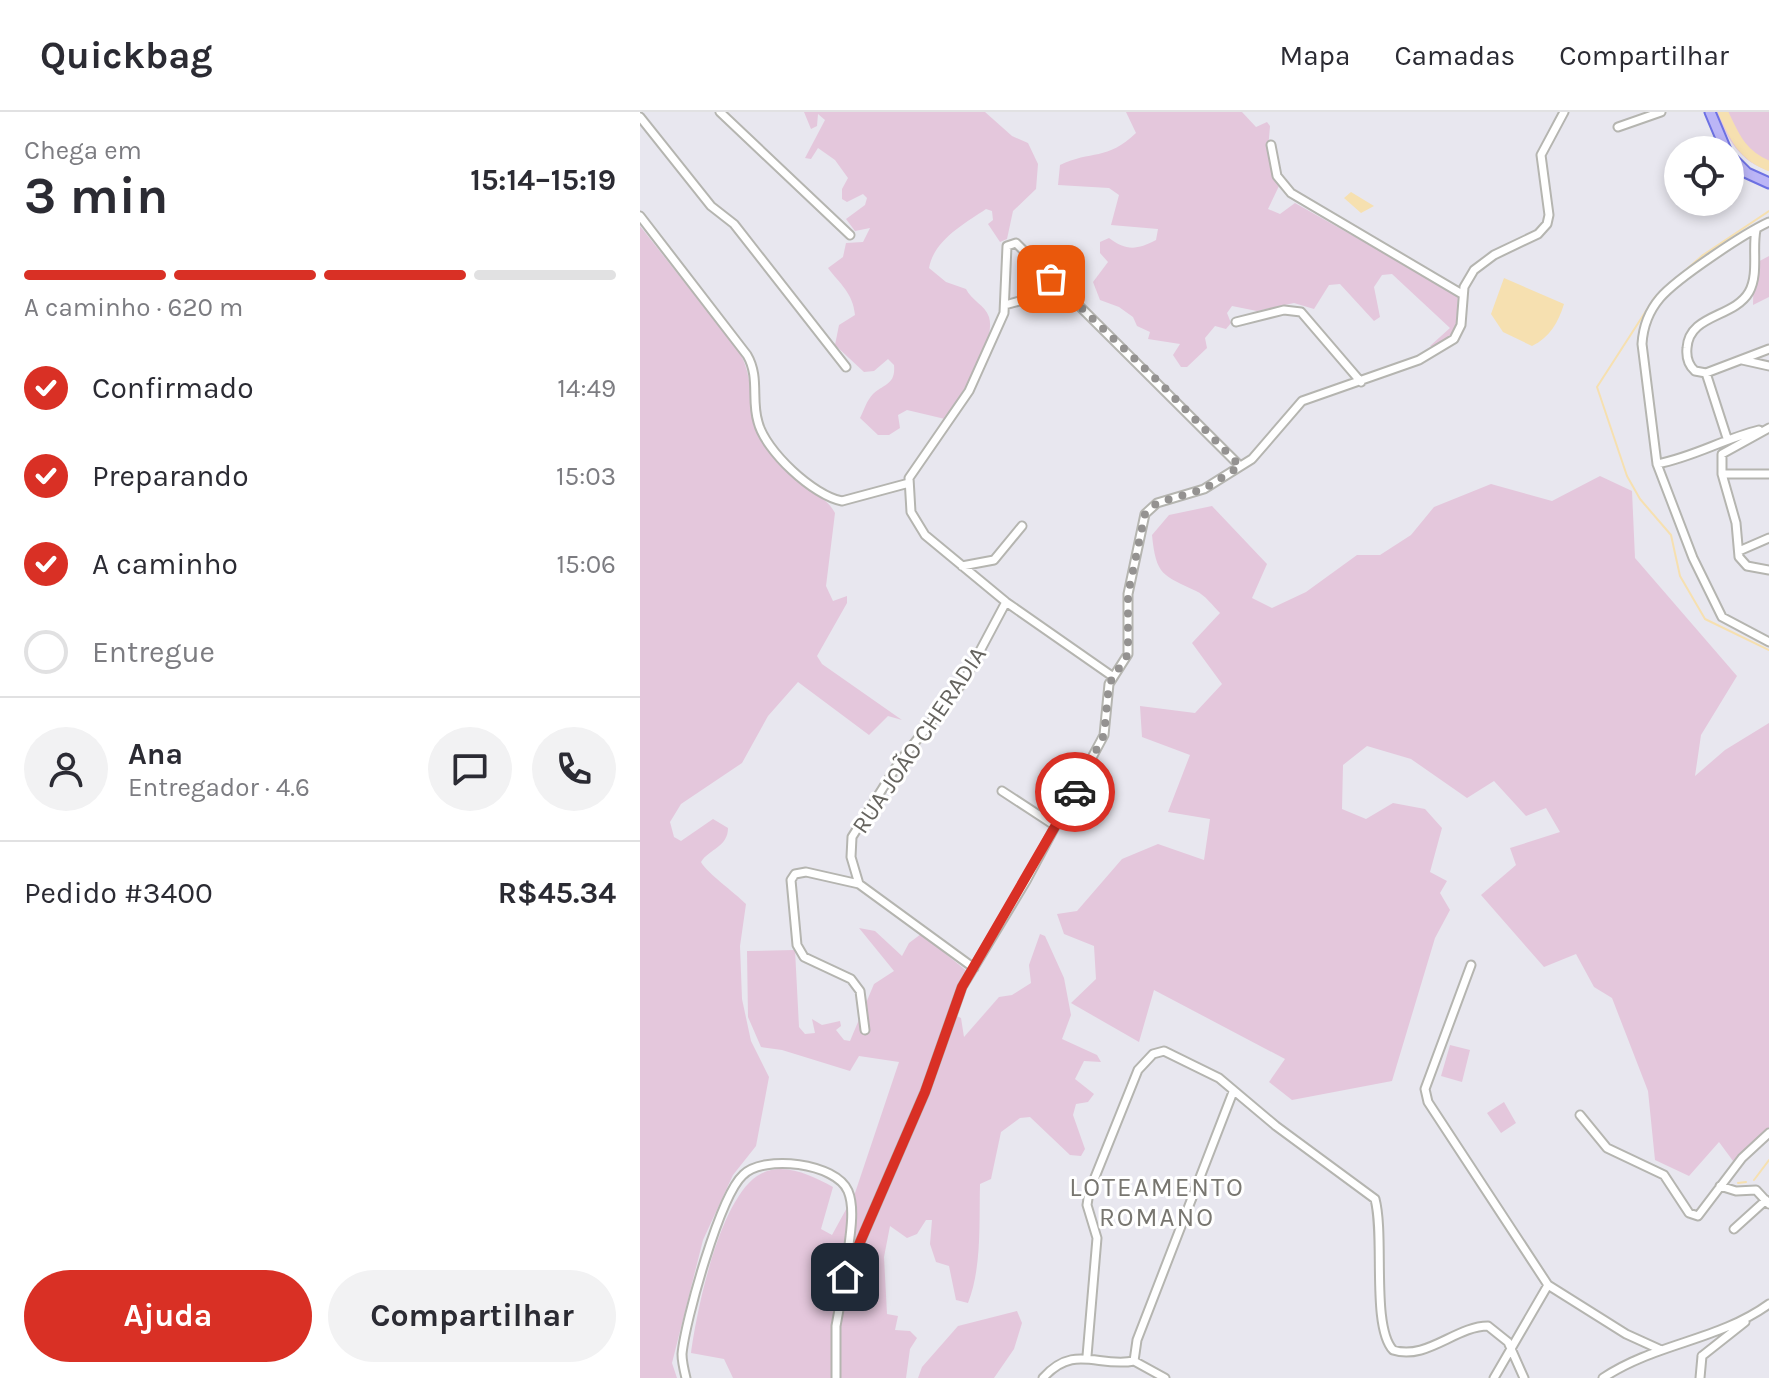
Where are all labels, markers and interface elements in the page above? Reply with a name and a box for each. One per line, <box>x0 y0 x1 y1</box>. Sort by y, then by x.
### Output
text: Quickbag <box>40 33 213 78</box>
text: Mapa <box>1279 39 1350 72</box>
text: Camadas <box>1394 39 1515 72</box>
text: Compartilhar <box>1559 39 1729 72</box>
text: Chega em <box>24 135 142 166</box>
map controls <box>1664 136 1744 216</box>
button: locate <box>1664 136 1744 216</box>
text: 15:14–15:19 <box>470 162 616 198</box>
text: 3 min <box>24 165 168 226</box>
pin <box>1017 245 1085 313</box>
icon: bag <box>1029 257 1073 301</box>
text: A caminho · 620 m <box>24 292 243 323</box>
icon: check <box>24 366 68 410</box>
text: Confirmado <box>92 370 254 406</box>
text: 14:49 <box>557 373 616 404</box>
icon: check <box>24 454 68 498</box>
text: Preparando <box>92 458 249 494</box>
text: 15:03 <box>556 461 616 492</box>
icon: check <box>24 542 68 586</box>
text: A caminho <box>92 546 238 582</box>
text: 15:06 <box>556 549 616 580</box>
text: Entregue <box>92 634 215 670</box>
street label: RUA JOÃO CHERADIA <box>846 641 992 839</box>
button: person <box>24 727 108 811</box>
button: chat <box>428 727 512 811</box>
button: phone <box>532 727 616 811</box>
text: Ana <box>128 736 183 772</box>
courier <box>1035 752 1115 832</box>
icon: car <box>1053 770 1097 814</box>
text: Entregador · 4.6 <box>128 772 310 803</box>
text: Pedido #3400 <box>24 875 213 911</box>
text: R$45.34 <box>498 875 616 911</box>
district label: LOTEAMENTO ROMANO <box>1069 1172 1245 1233</box>
pin <box>811 1243 879 1311</box>
icon: home <box>823 1255 867 1299</box>
button: Ajuda <box>24 1270 312 1362</box>
button: Compartilhar <box>328 1270 616 1362</box>

